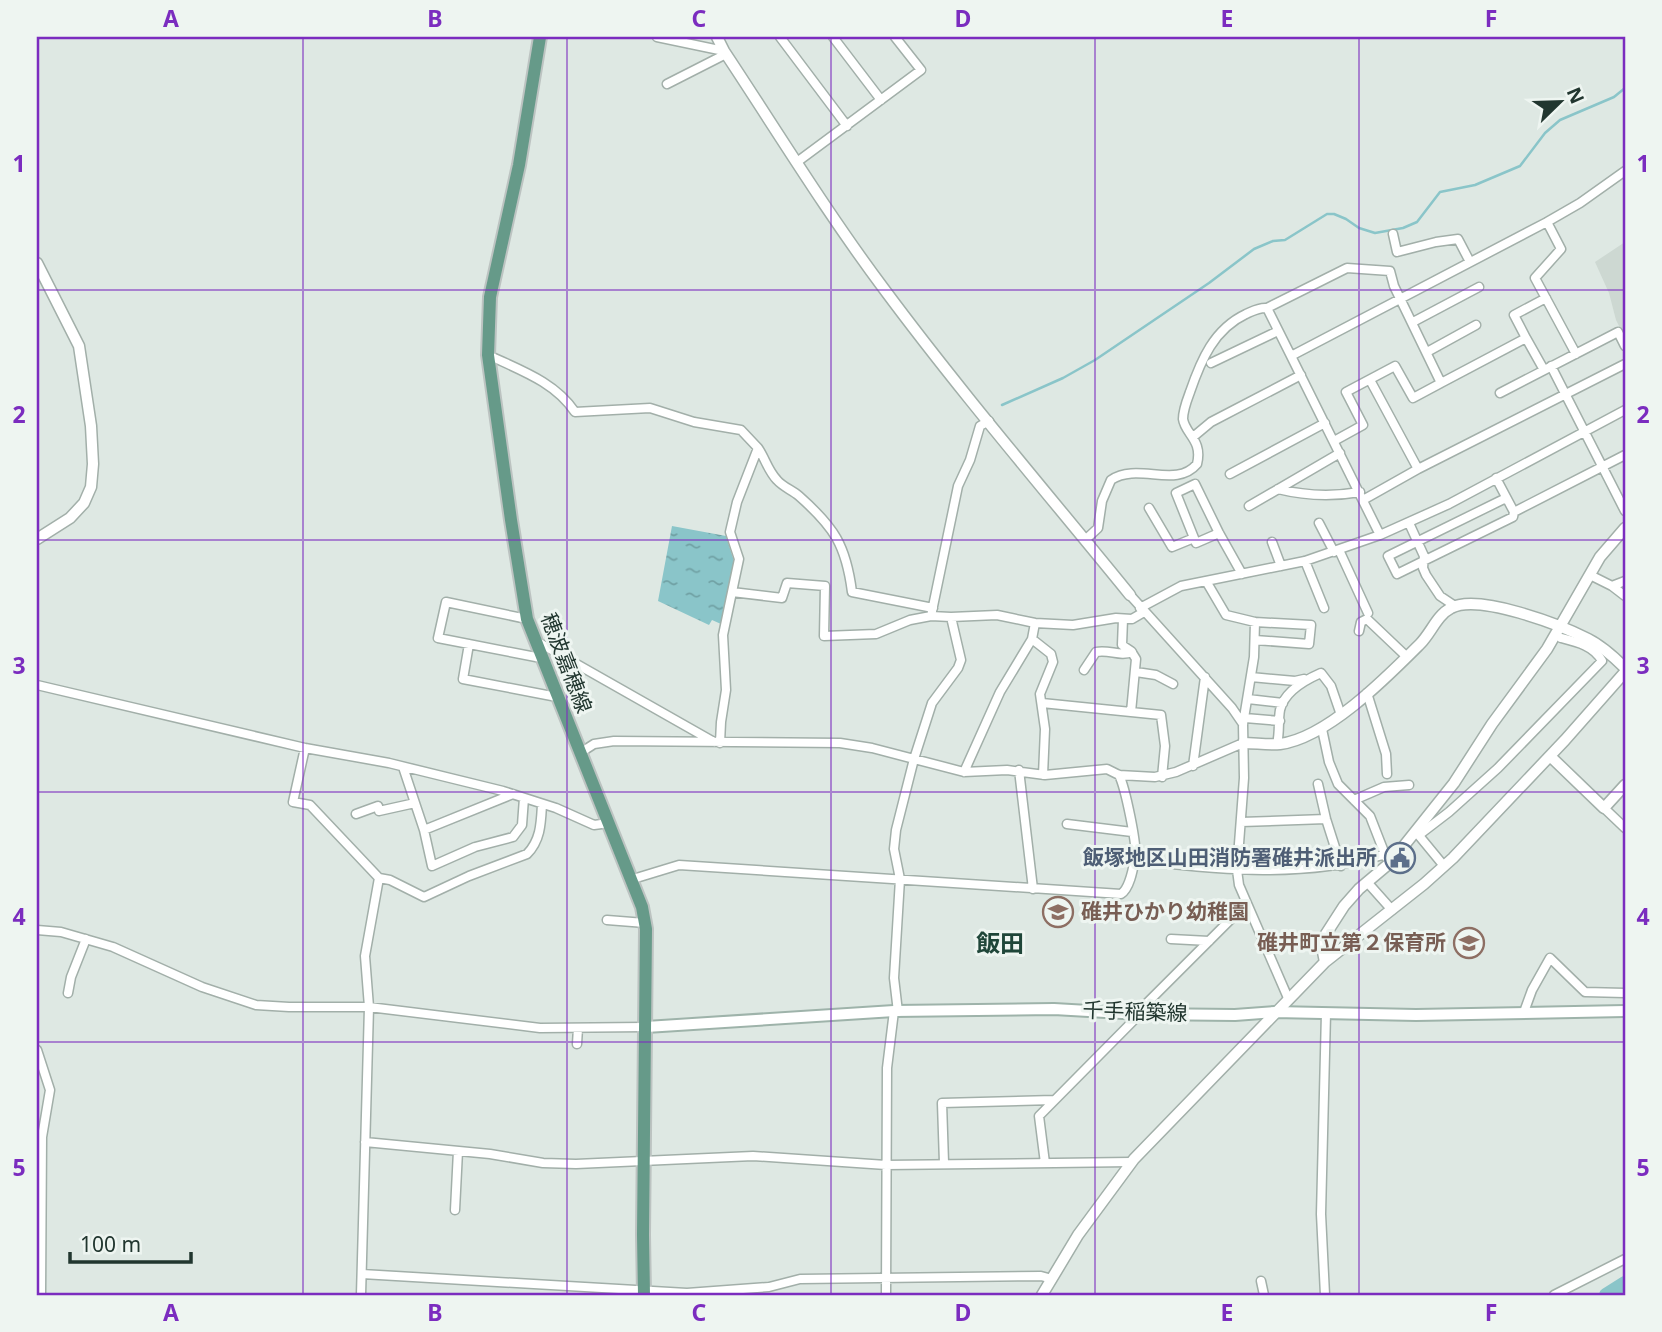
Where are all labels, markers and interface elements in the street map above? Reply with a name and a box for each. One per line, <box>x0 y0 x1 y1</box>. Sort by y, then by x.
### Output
text: A <box>163 2 179 34</box>
text: B <box>427 2 443 34</box>
text: C <box>692 2 707 34</box>
text: D <box>955 2 971 34</box>
text: E <box>1221 2 1233 34</box>
text: F <box>1485 2 1497 34</box>
north arrow <box>1526 66 1596 136</box>
text: N <box>1561 83 1591 108</box>
text: 1 <box>12 147 26 179</box>
text: 1 <box>1636 147 1650 179</box>
text: 2 <box>12 398 26 430</box>
text: 2 <box>1636 398 1650 430</box>
street label: 穂波嘉穂線 <box>535 609 599 717</box>
text: 3 <box>12 649 26 681</box>
text: 3 <box>1636 649 1650 681</box>
public building icon: 飯塚地区山田消防署碓井派出所 <box>1383 841 1417 875</box>
place label: 飯塚地区山田消防署碓井派出所 <box>1082 843 1377 871</box>
school or university icon: 碓井ひかり幼稚園 <box>1041 895 1075 929</box>
place label: 碓井ひかり幼稚園 <box>1081 897 1249 925</box>
text: 4 <box>12 900 26 932</box>
text: 4 <box>1636 900 1650 932</box>
district label: 飯田 <box>976 926 1024 959</box>
school or university icon: 碓井町立第２保育所 <box>1452 926 1486 960</box>
place label: 碓井町立第２保育所 <box>1257 928 1446 956</box>
street label: 千手稲築線 <box>1082 995 1188 1027</box>
text: 5 <box>12 1151 26 1183</box>
text: 5 <box>1636 1151 1650 1183</box>
scale bar <box>70 1220 191 1264</box>
text: 100 m <box>80 1230 141 1258</box>
text: A <box>163 1296 179 1328</box>
text: B <box>427 1296 443 1328</box>
text: C <box>692 1296 707 1328</box>
text: D <box>955 1296 971 1328</box>
text: E <box>1221 1296 1233 1328</box>
text: F <box>1485 1296 1497 1328</box>

